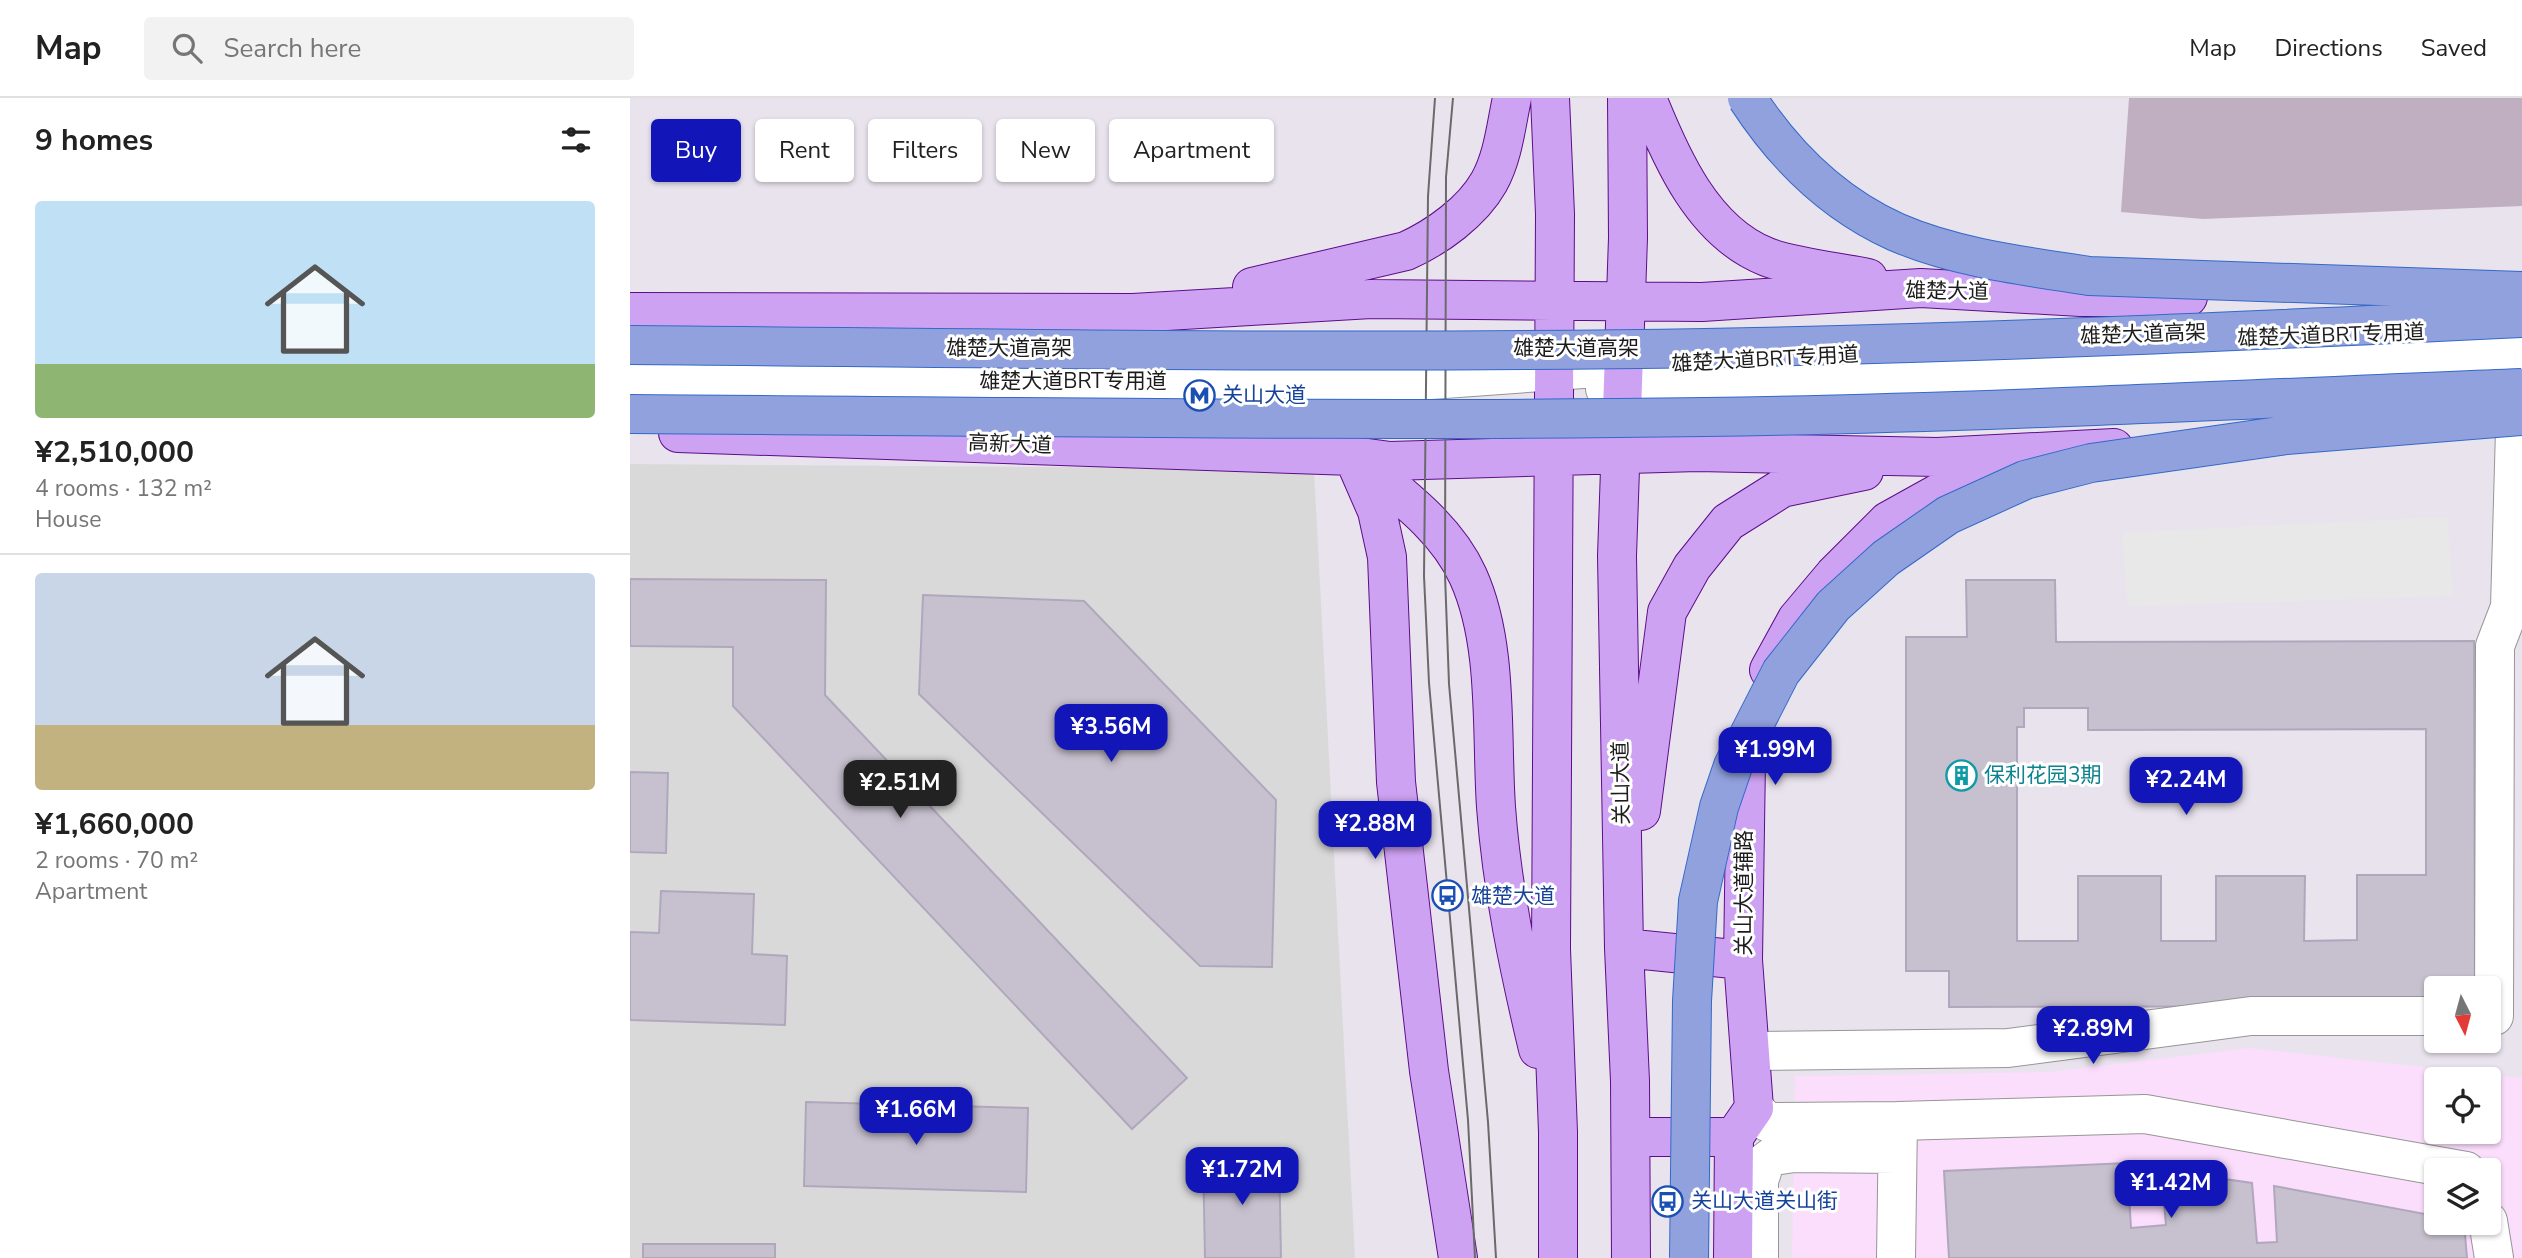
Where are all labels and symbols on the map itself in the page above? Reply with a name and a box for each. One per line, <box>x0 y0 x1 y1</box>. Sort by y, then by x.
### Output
street label: 雄楚大道 <box>1905 276 1989 306</box>
street label: 雄楚大道高架 <box>2080 318 2206 350</box>
street label: 雄楚大道BRT专用道 <box>2237 318 2425 352</box>
street label: 雄楚大道高架 <box>946 334 1072 362</box>
street label: 雄楚大道高架 <box>1513 334 1639 362</box>
street label: 雄楚大道BRT专用道 <box>1671 340 1859 378</box>
street label: 雄楚大道BRT专用道 <box>979 367 1167 395</box>
metro station icon: 关山大道 <box>1182 378 1216 412</box>
place label: 关山大道 <box>1222 381 1306 409</box>
street label: 高新大道 <box>968 429 1052 459</box>
pin: ¥3.56M <box>1054 704 1168 764</box>
pin: ¥1.99M <box>1718 728 1832 787</box>
street label: 关山大道 <box>1606 741 1636 825</box>
building icon: 保利花园3期 <box>1944 758 1978 792</box>
pin: ¥2.24M <box>2129 758 2243 817</box>
pin: ¥2.51M <box>843 760 957 820</box>
place label: 保利花园3期 <box>1984 761 2102 789</box>
pin: ¥2.88M <box>1318 802 1432 861</box>
street label: 关山大道辅路 <box>1730 830 1758 956</box>
bus stop icon: 雄楚大道 <box>1431 879 1465 913</box>
place label: 雄楚大道 <box>1471 882 1555 910</box>
north arrow <box>2424 976 2501 1054</box>
pin: ¥2.89M <box>2036 1006 2150 1066</box>
pin: ¥1.66M <box>859 1088 973 1147</box>
pin: ¥1.72M <box>1185 1148 1299 1207</box>
pin: ¥1.42M <box>2114 1160 2228 1220</box>
bus stop icon: 关山大道关山街 <box>1651 1184 1685 1218</box>
place label: 关山大道关山街 <box>1691 1187 1838 1215</box>

